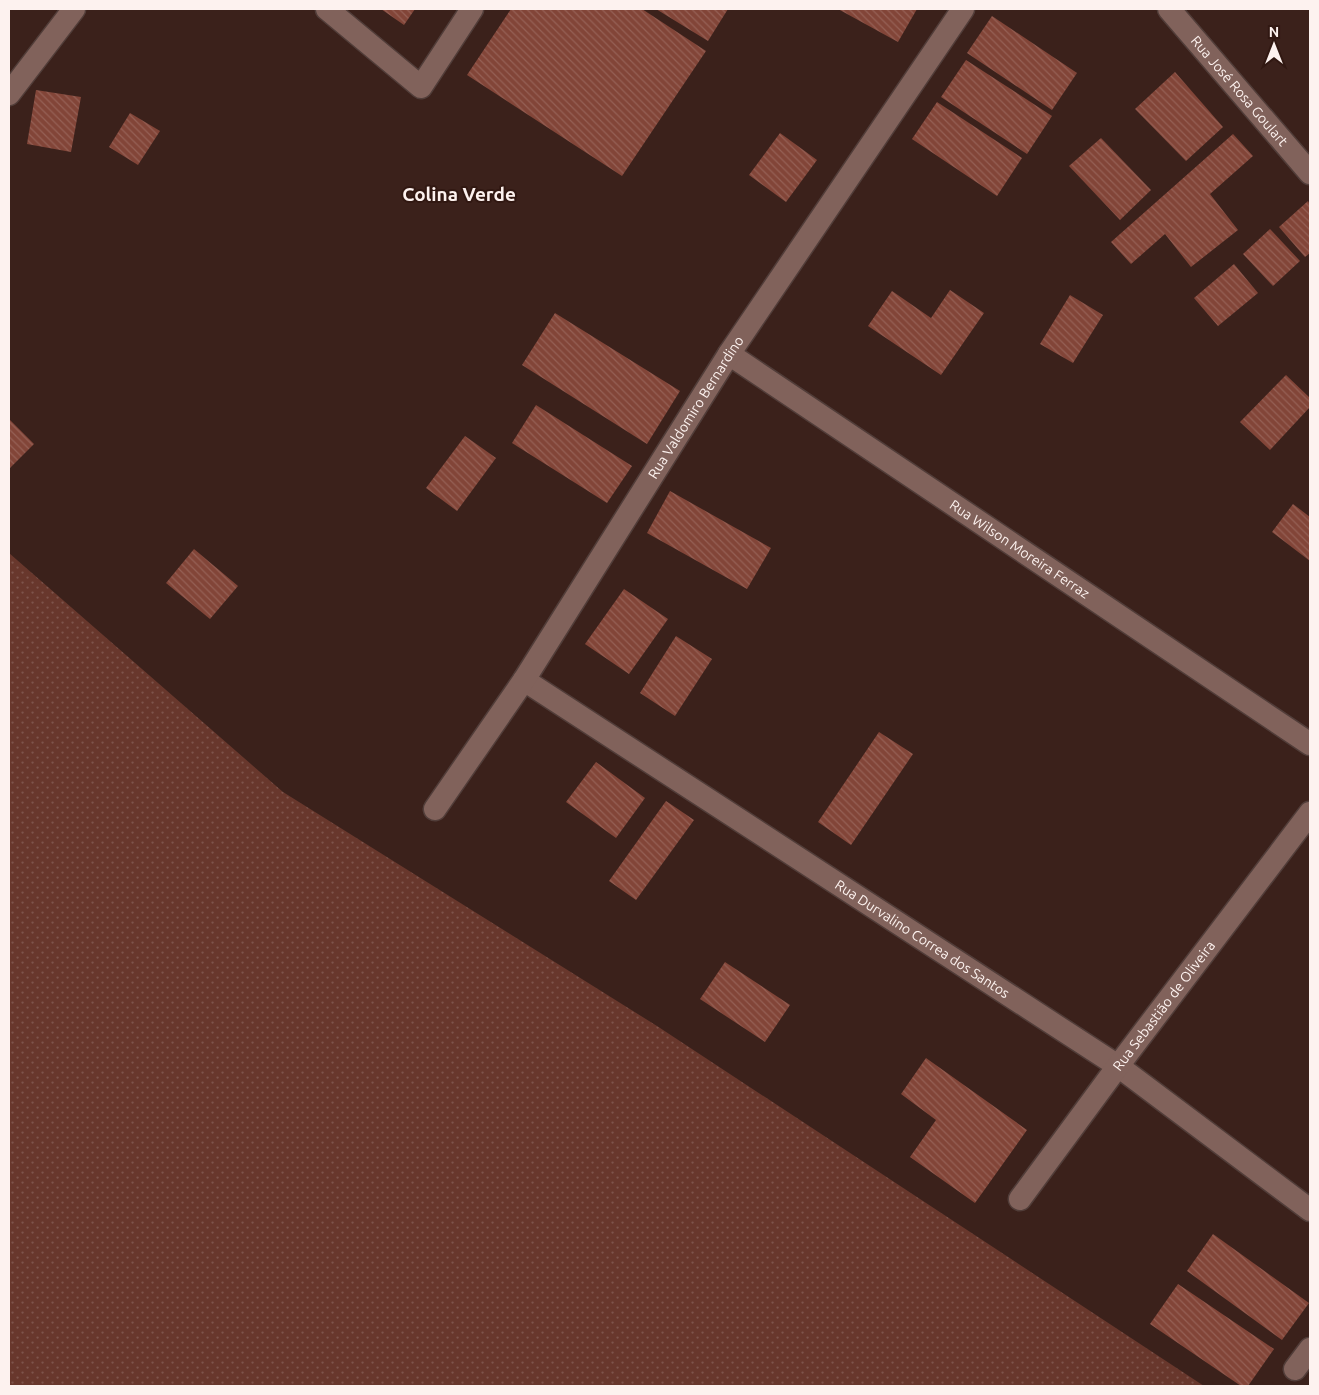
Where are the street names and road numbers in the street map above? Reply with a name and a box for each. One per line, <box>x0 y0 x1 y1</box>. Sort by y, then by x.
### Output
street label: Rua José Rosa Goulart <box>1188 33 1291 150</box>
street label: Rua Valdomiro Bernardino <box>645 333 747 482</box>
street label: Rua Wilson Moreira Ferraz <box>947 496 1092 602</box>
street label: Rua Durvalino Correa dos Santos <box>832 876 1013 1001</box>
street label: Rua Sebastião de Oliveira <box>1109 938 1218 1074</box>

